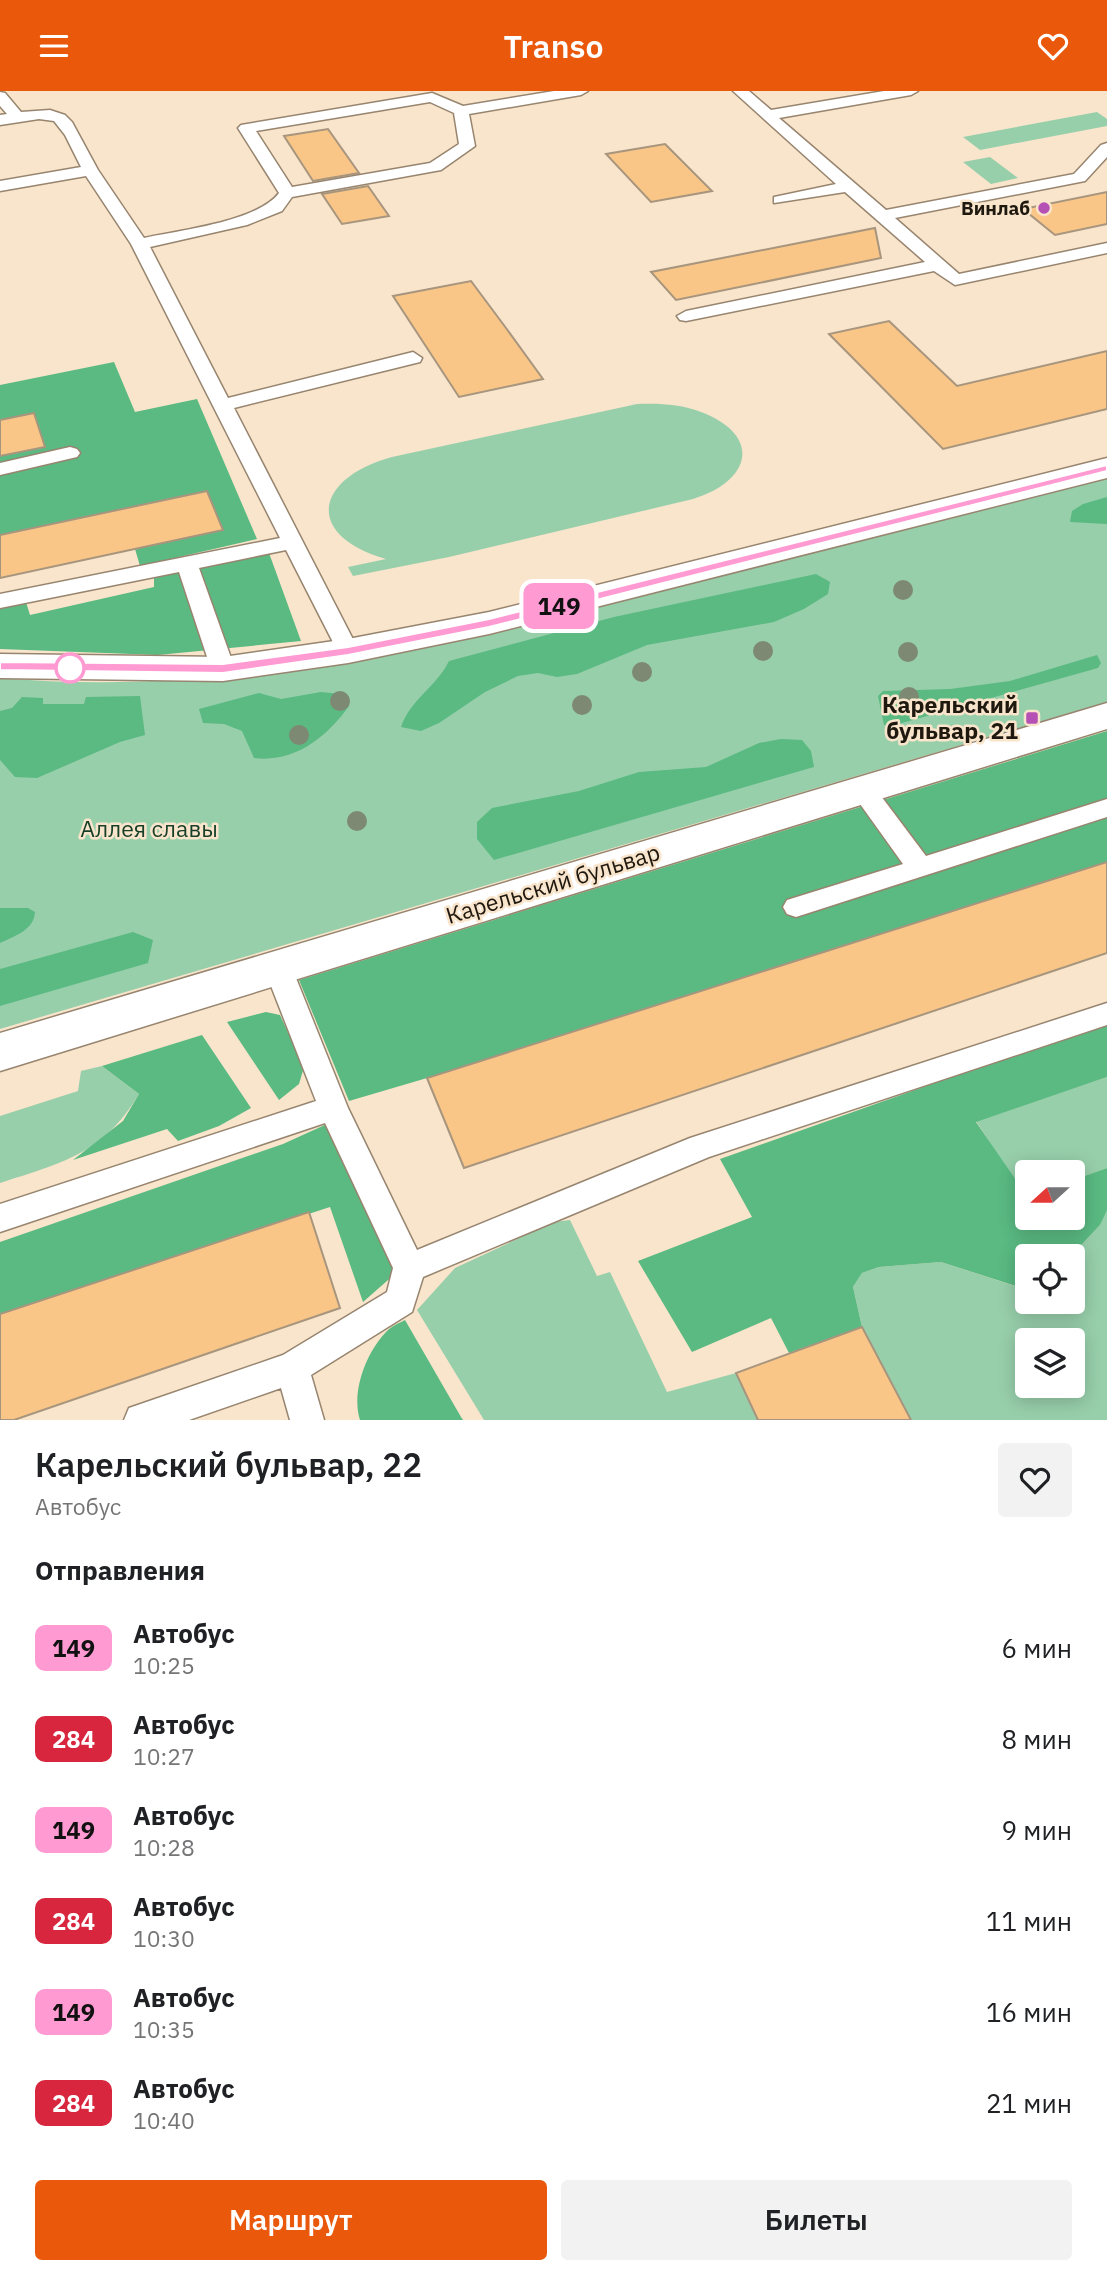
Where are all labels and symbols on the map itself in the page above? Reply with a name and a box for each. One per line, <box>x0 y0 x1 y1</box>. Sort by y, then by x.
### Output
place label: Винлаб <box>961 196 1030 220</box>
marker: Винлаб <box>1036 200 1052 216</box>
line badge: 149 <box>519 583 599 629</box>
unlabelled marker <box>55 653 85 683</box>
place label: Карельский бульвар, 21 <box>882 689 1018 745</box>
marker: Карельский бульвар, 21 <box>1024 710 1040 726</box>
park label: Аллея славы <box>80 813 218 843</box>
street label: Карельский бульвар <box>442 836 663 930</box>
north arrow <box>1015 1160 1085 1230</box>

